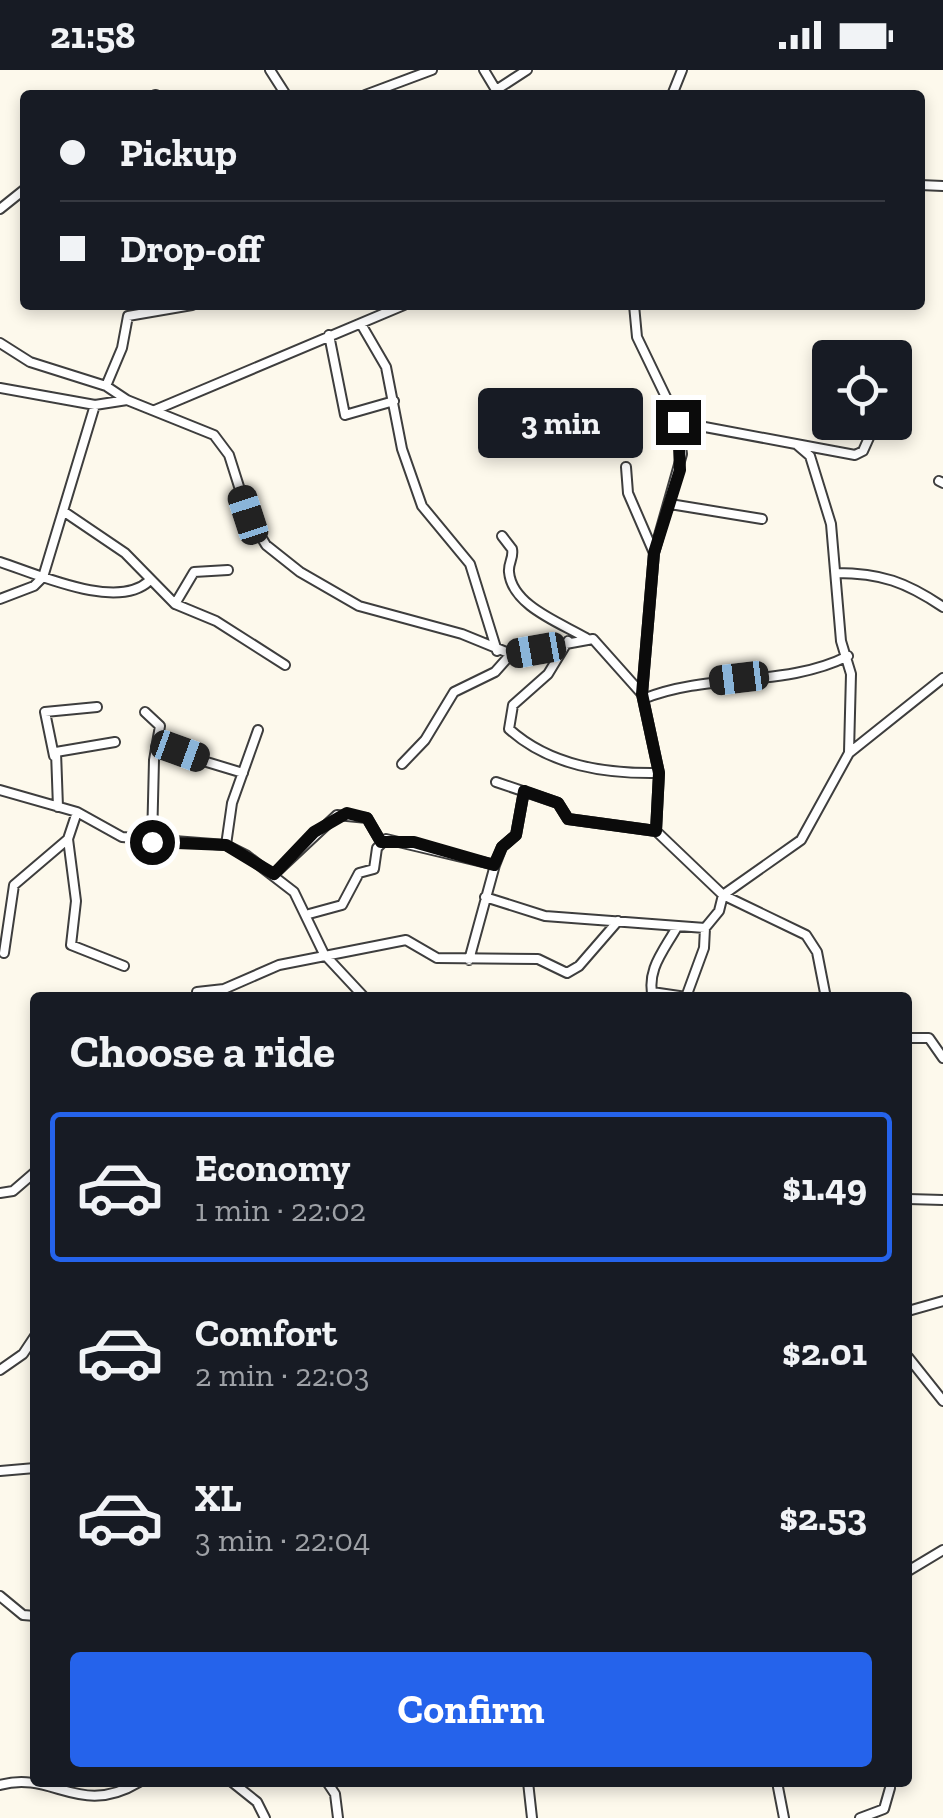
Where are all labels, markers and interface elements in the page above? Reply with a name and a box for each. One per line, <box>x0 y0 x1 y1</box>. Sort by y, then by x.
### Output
text: 21:58 <box>50 12 136 58</box>
text: Pickup <box>120 130 237 176</box>
text: Drop-off <box>120 226 261 272</box>
map controls <box>812 340 912 440</box>
button: locate <box>812 340 912 440</box>
callout: 3 min <box>478 387 643 457</box>
route end <box>656 400 701 445</box>
text: 3 min <box>521 404 600 442</box>
car <box>224 482 272 548</box>
car <box>504 630 568 670</box>
car <box>707 659 771 697</box>
car <box>147 727 213 775</box>
route start <box>130 820 175 865</box>
text: Choose a ride <box>70 1025 335 1079</box>
icon: car <box>75 1142 165 1232</box>
text: Economy <box>195 1145 350 1191</box>
text: $1.49 <box>782 1164 867 1210</box>
text: 1 min · 22:02 <box>195 1191 366 1229</box>
icon: car <box>75 1307 165 1397</box>
text: Comfort <box>195 1310 337 1356</box>
text: $2.01 <box>782 1329 867 1375</box>
text: 2 min · 22:03 <box>195 1356 369 1394</box>
icon: car <box>75 1472 165 1562</box>
text: XL <box>195 1475 242 1521</box>
text: $2.53 <box>779 1494 867 1540</box>
text: 3 min · 22:04 <box>195 1521 370 1559</box>
button: Confirm <box>70 1652 872 1767</box>

